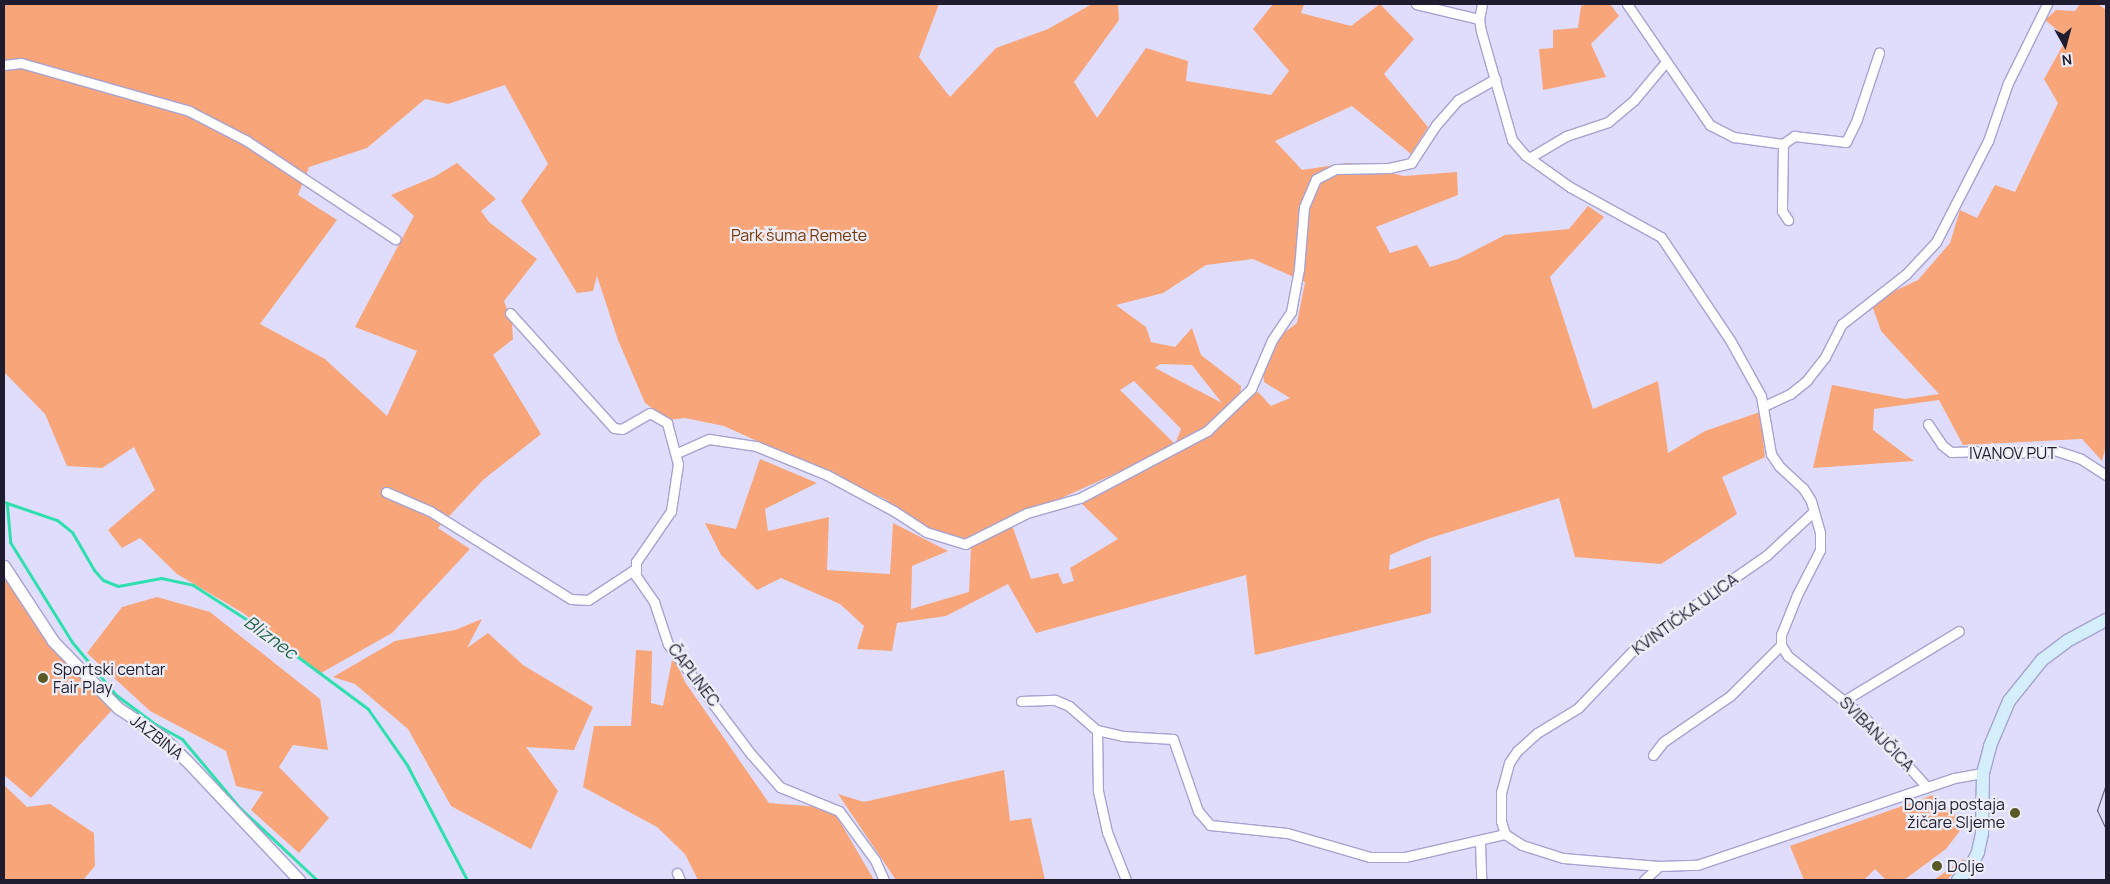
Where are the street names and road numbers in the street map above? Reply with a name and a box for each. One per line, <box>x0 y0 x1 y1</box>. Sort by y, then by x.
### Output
street label: IVANOV PUT <box>1969 443 2057 463</box>
street label: KVINTIČKA ULICA <box>1628 569 1742 659</box>
street label: ČAPLINEC <box>664 640 724 710</box>
street label: SVIBANJČICA <box>1836 693 1918 775</box>
street label: JAZBINA <box>127 710 187 764</box>

